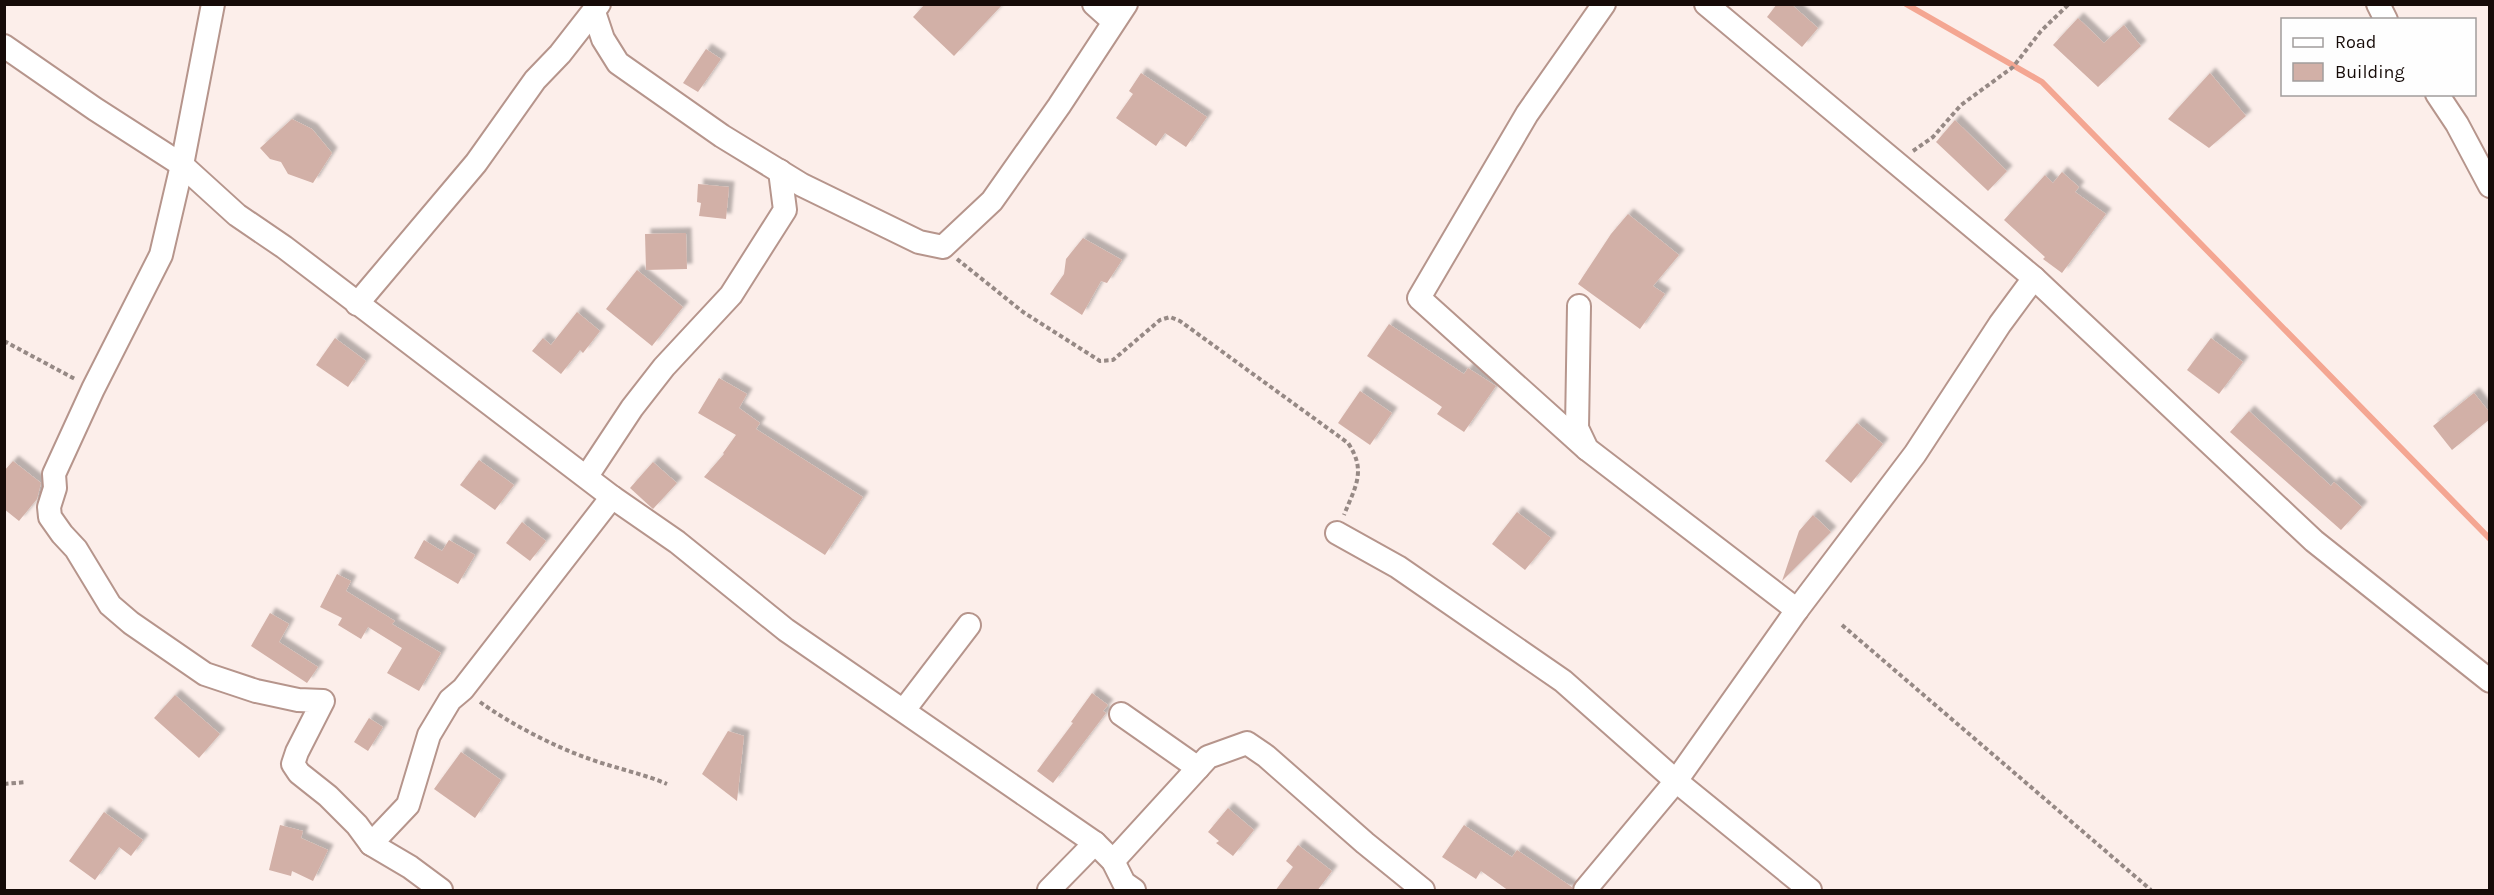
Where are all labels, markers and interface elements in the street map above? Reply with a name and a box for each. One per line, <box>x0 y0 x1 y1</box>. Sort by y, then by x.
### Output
legend <box>2281 18 2476 96</box>
text: Road <box>2335 31 2376 53</box>
text: Building <box>2335 61 2405 83</box>

